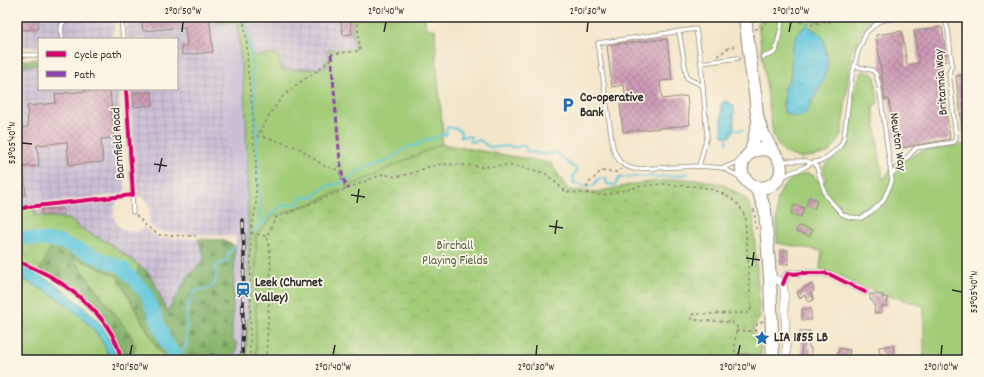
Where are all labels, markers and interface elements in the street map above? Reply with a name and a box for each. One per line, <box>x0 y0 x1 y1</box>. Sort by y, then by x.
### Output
text: 2°01'50"W <box>165 5 202 19</box>
text: 2°01'40"W <box>368 5 404 19</box>
text: 2°01'30"W <box>570 5 606 19</box>
text: 2°01'20"W <box>773 5 809 19</box>
legend <box>38 38 178 90</box>
text: Cycle path <box>74 47 122 64</box>
street label: Britannia Way <box>930 47 954 116</box>
text: Path <box>74 67 95 84</box>
place label: Co-operative Bank <box>580 89 644 123</box>
parking icon: Co-operative Bank <box>559 96 577 114</box>
street label: Barnfield Road <box>107 107 131 179</box>
street label: Newton Way <box>883 112 911 173</box>
text: 53°05'40"N <box>6 122 20 164</box>
park label: Birchall Playing Fields <box>422 237 488 271</box>
text: 53°05'40"N <box>968 271 982 313</box>
place label: Leek (Churnet Valley) <box>255 274 323 308</box>
station icon: Leek (Churnet Valley) <box>234 281 252 299</box>
place icon: LIA 1855 LB <box>753 329 771 347</box>
place label: LIA 1855 LB <box>774 329 828 348</box>
text: 2°01'50"W <box>112 361 149 375</box>
text: 2°01'40"W <box>315 361 351 375</box>
text: 2°01'30"W <box>518 361 554 375</box>
text: 2°01'20"W <box>720 361 756 375</box>
text: 2°01'10"W <box>924 361 958 375</box>

